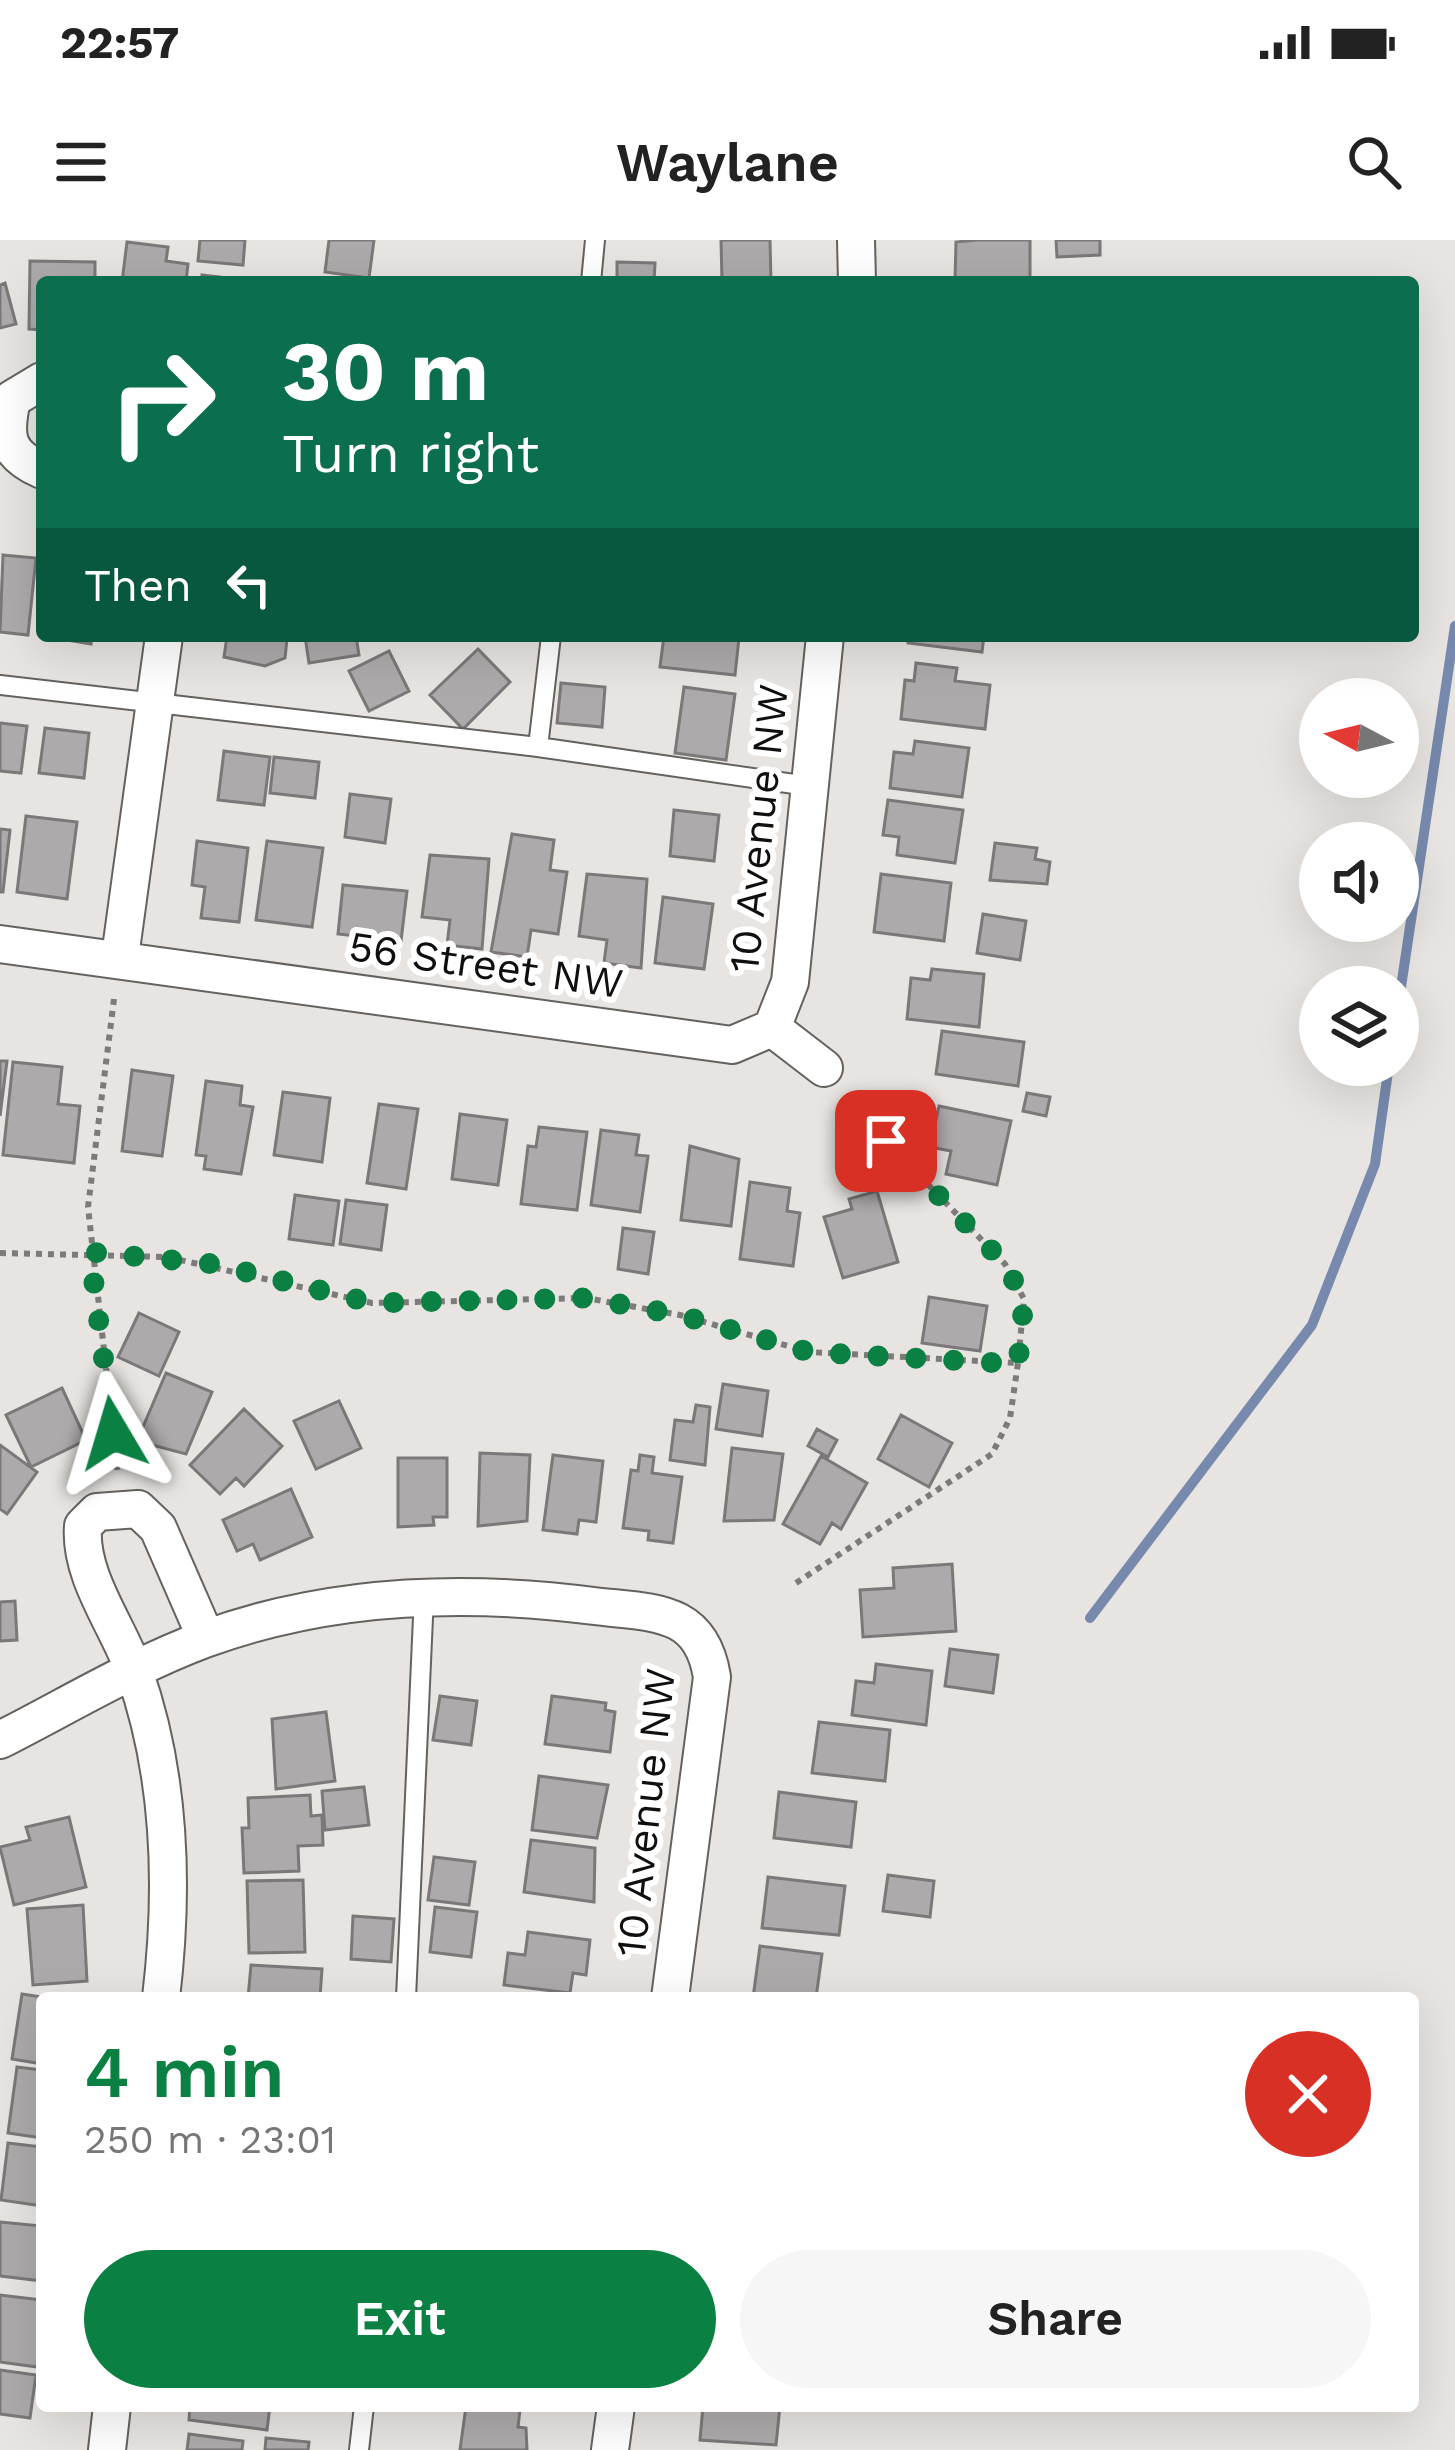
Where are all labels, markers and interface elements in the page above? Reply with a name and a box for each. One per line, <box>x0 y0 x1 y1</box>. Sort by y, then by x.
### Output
text: 22:57 <box>60 16 179 69</box>
icon: menu <box>48 129 114 195</box>
icon: search <box>1341 129 1407 195</box>
text: Waylane <box>616 131 839 194</box>
text: 30 m <box>282 322 489 420</box>
icon: right <box>84 324 240 480</box>
text: Turn right <box>282 422 539 485</box>
icon: left <box>216 552 282 618</box>
text: Then <box>84 559 192 612</box>
north arrow <box>1299 678 1419 798</box>
map controls <box>1299 678 1419 1086</box>
street label: 10 Avenue NW <box>719 682 798 974</box>
button: sound <box>1299 822 1419 942</box>
street label: 56 Street NW <box>346 921 626 1008</box>
button: layers <box>1299 966 1419 1086</box>
pin <box>835 1090 937 1192</box>
icon: arrive <box>853 1108 919 1174</box>
position arrow <box>50 1370 176 1496</box>
street label: 10 Avenue NW <box>606 1666 685 1958</box>
text: 4 min <box>84 2030 285 2114</box>
button: close <box>1245 2031 1371 2157</box>
text: 250 m · 23:01 <box>84 2117 336 2162</box>
button: Exit <box>84 2250 716 2388</box>
button: Share <box>740 2250 1371 2388</box>

